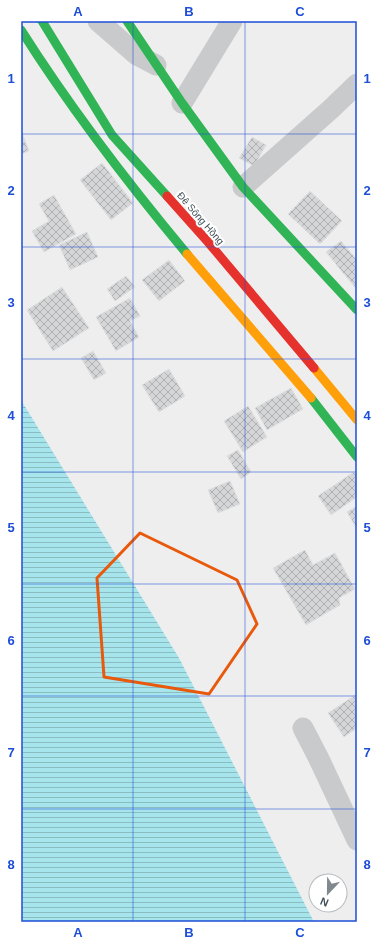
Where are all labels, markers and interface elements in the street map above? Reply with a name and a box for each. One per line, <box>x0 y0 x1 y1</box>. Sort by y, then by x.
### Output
text: A <box>73 4 83 19</box>
text: B <box>184 4 194 19</box>
text: C <box>295 4 305 19</box>
text: 1 <box>7 71 15 86</box>
text: 1 <box>363 71 371 86</box>
text: 2 <box>7 183 15 198</box>
text: 2 <box>363 183 371 198</box>
street label: Đê Sông Hồng <box>175 190 226 247</box>
text: 3 <box>7 295 15 310</box>
text: 3 <box>363 295 371 310</box>
text: 4 <box>7 408 15 423</box>
text: 4 <box>363 408 371 423</box>
text: 5 <box>7 520 15 535</box>
text: 5 <box>363 520 371 535</box>
text: 6 <box>7 633 15 648</box>
text: 6 <box>363 633 371 648</box>
text: 7 <box>7 745 15 760</box>
text: 7 <box>363 745 371 760</box>
text: 8 <box>7 857 15 872</box>
text: 8 <box>363 857 371 872</box>
north arrow <box>308 873 348 913</box>
text: N <box>318 895 330 909</box>
text: A <box>73 925 83 940</box>
text: B <box>184 925 194 940</box>
text: C <box>295 925 305 940</box>

